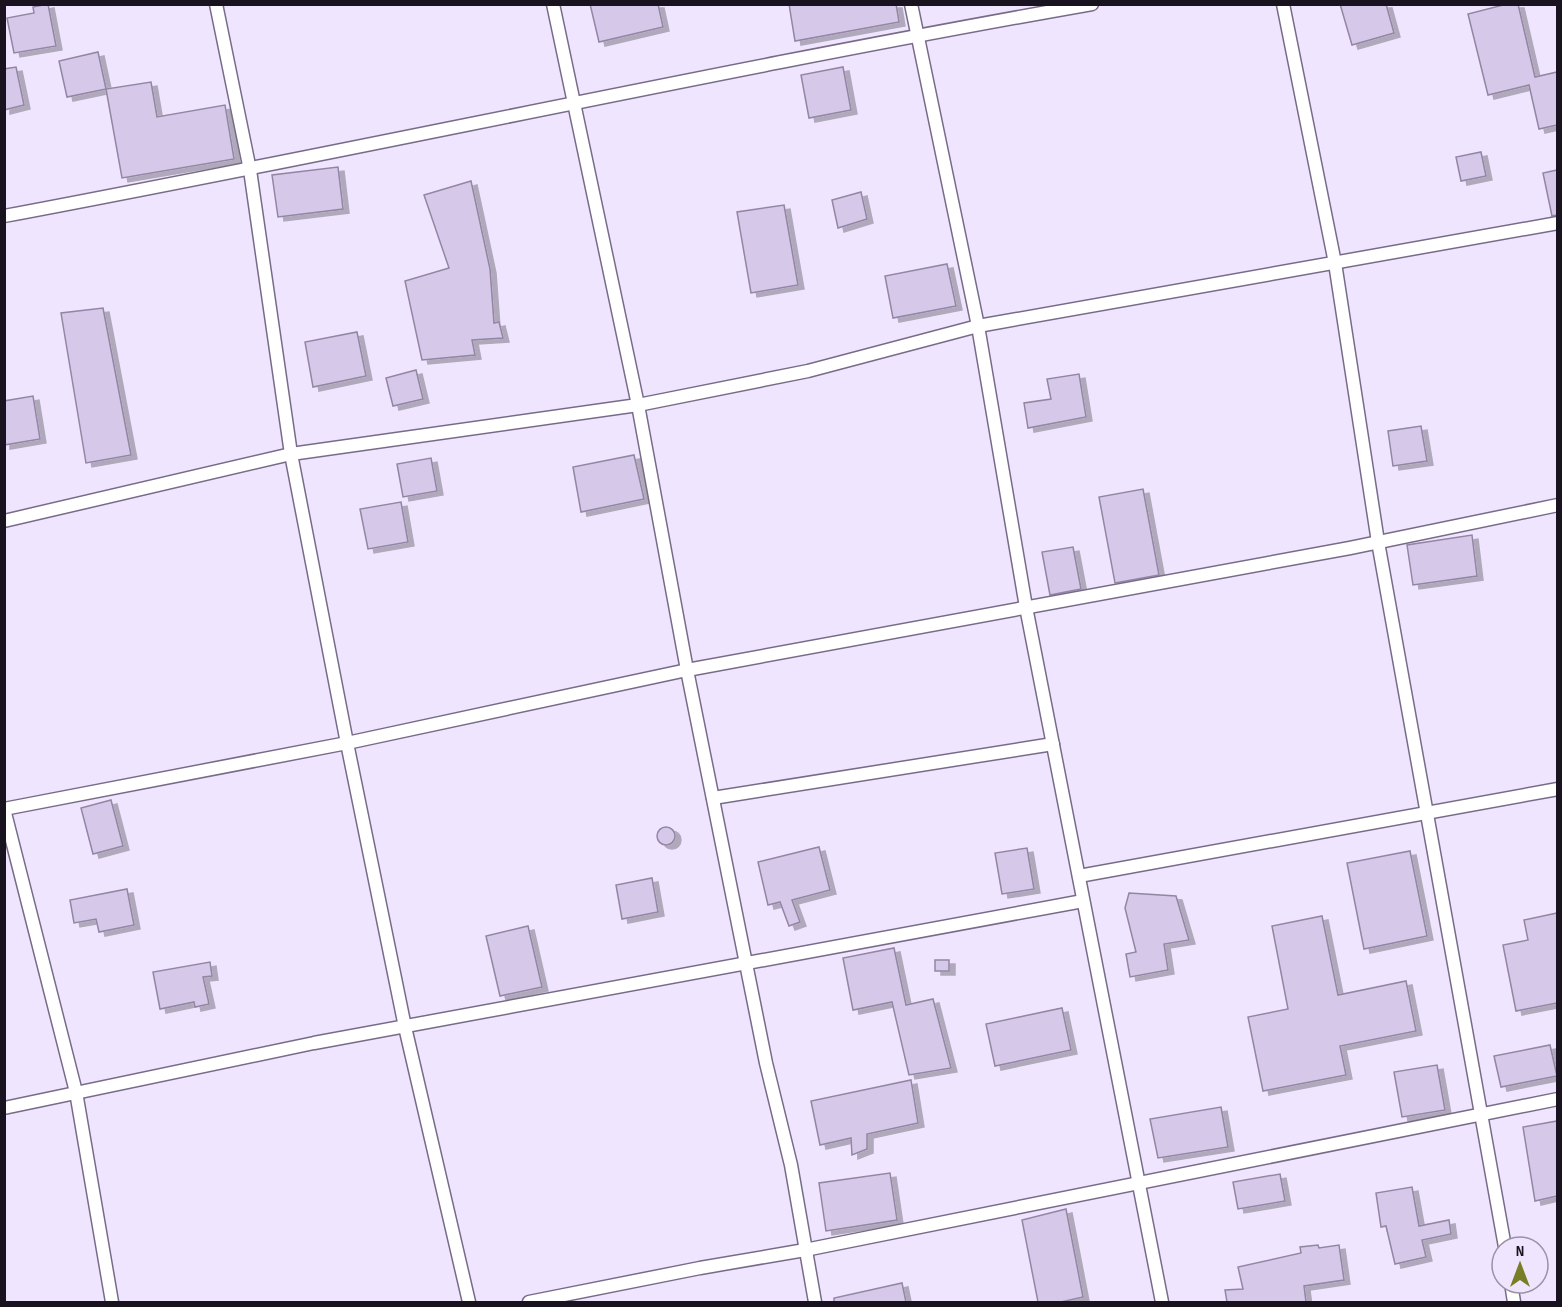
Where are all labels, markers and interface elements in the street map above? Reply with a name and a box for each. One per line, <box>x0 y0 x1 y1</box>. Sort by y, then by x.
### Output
north arrow <box>1490 1235 1550 1295</box>
text: N <box>1516 1242 1524 1261</box>

